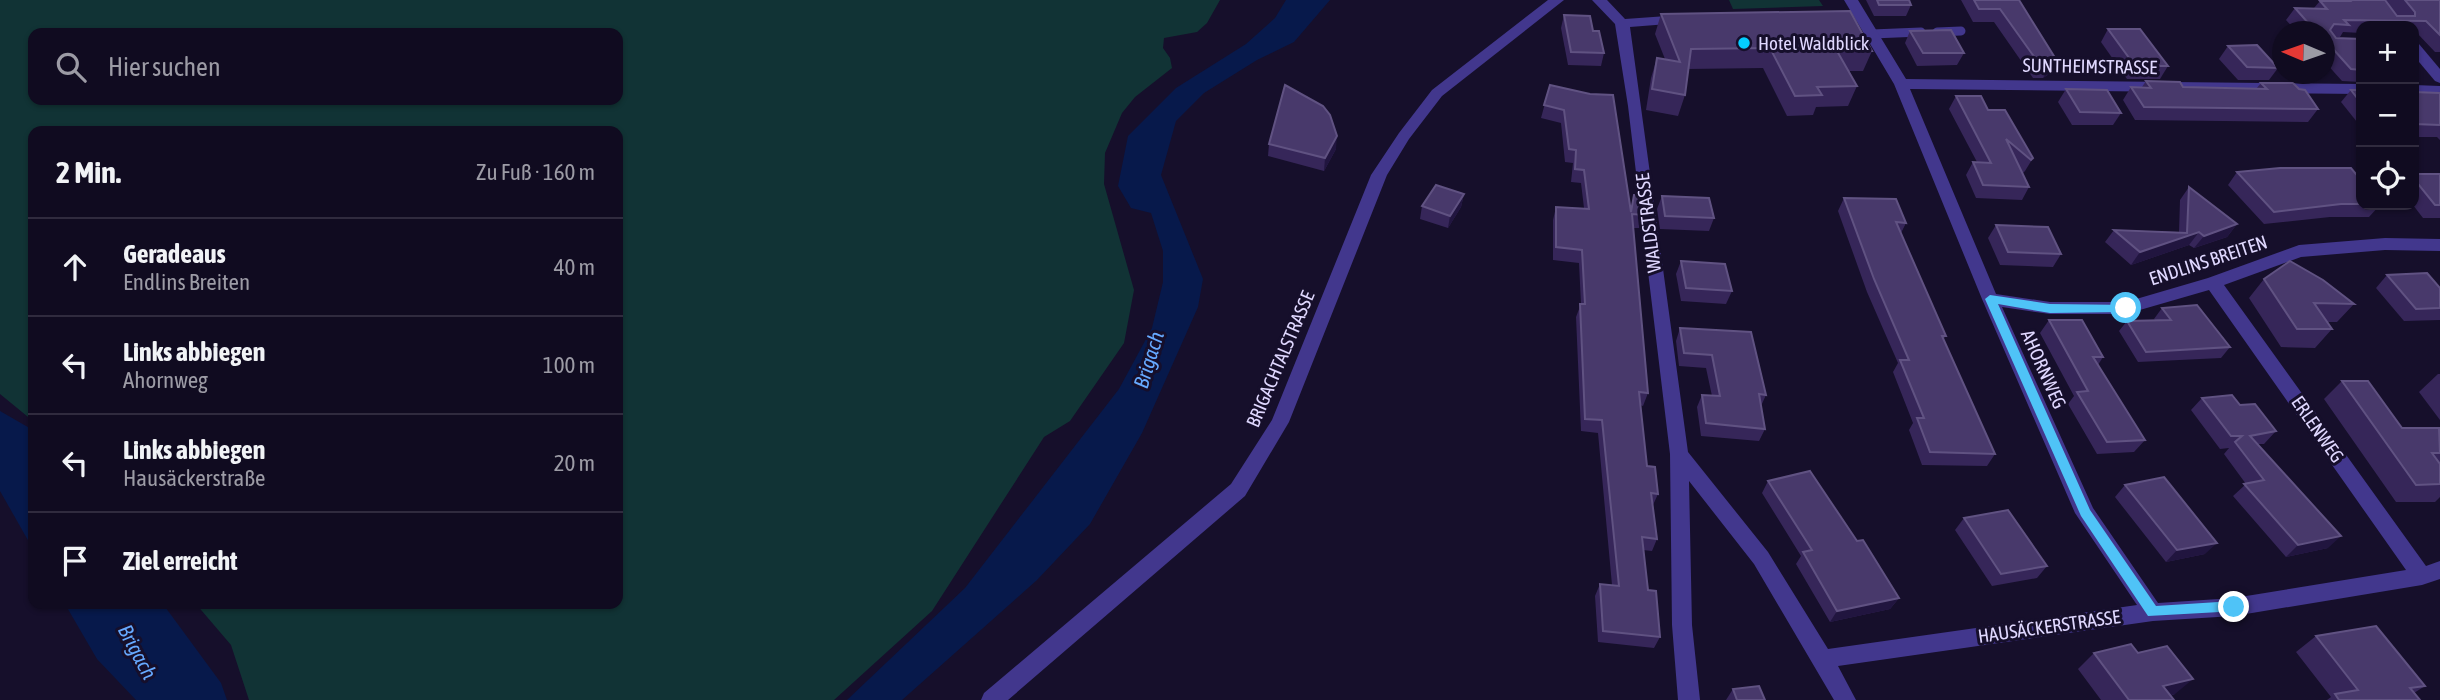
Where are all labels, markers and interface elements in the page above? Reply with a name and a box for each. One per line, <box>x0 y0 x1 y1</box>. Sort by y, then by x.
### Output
north arrow <box>2272 21 2335 84</box>
map controls <box>2356 21 2419 210</box>
button: + <box>2356 21 2419 84</box>
search box <box>28 28 623 105</box>
place label: Hotel Waldblick <box>1758 32 1870 54</box>
marker: Hotel Waldblick <box>1736 35 1752 51</box>
icon: search <box>52 48 90 86</box>
text: Hier suchen <box>108 52 221 82</box>
street label: SUNTHEIMSTRASSE <box>2022 54 2158 78</box>
button: − <box>2356 84 2419 147</box>
button: locate <box>2356 147 2419 210</box>
text: 2 Min. <box>56 155 121 189</box>
text: Zu Fuß · 160 m <box>476 159 595 185</box>
street label: WALDSTRASSE <box>1631 172 1665 274</box>
street label: ENDLINS BREITEN <box>2146 231 2270 289</box>
text: Geradeaus <box>123 239 226 269</box>
icon: ahead <box>56 248 94 286</box>
text: 40 m <box>554 254 595 280</box>
text: Endlins Breiten <box>123 269 250 295</box>
street label: BRIGACHTALSTRASSE <box>1241 288 1319 430</box>
route start <box>2110 292 2141 323</box>
street label: AHORNWEG <box>2017 326 2071 412</box>
water label: Brigach <box>1128 328 1168 391</box>
text: Links abbiegen <box>123 337 265 367</box>
icon: left <box>56 346 94 384</box>
text: 100 m <box>543 352 595 378</box>
text: Ahornweg <box>123 367 208 393</box>
street label: ERLENWEG <box>2287 391 2349 467</box>
text: Links abbiegen <box>123 435 265 465</box>
icon: left <box>56 444 94 482</box>
text: 20 m <box>554 450 595 476</box>
text: Hausäckerstraße <box>123 465 265 491</box>
icon: arrive <box>56 542 94 580</box>
text: Ziel erreicht <box>123 546 238 576</box>
route end <box>2218 591 2249 622</box>
street label: HAUSÄCKERSTRASSE <box>1976 605 2122 647</box>
water label: Brigach <box>114 620 162 683</box>

